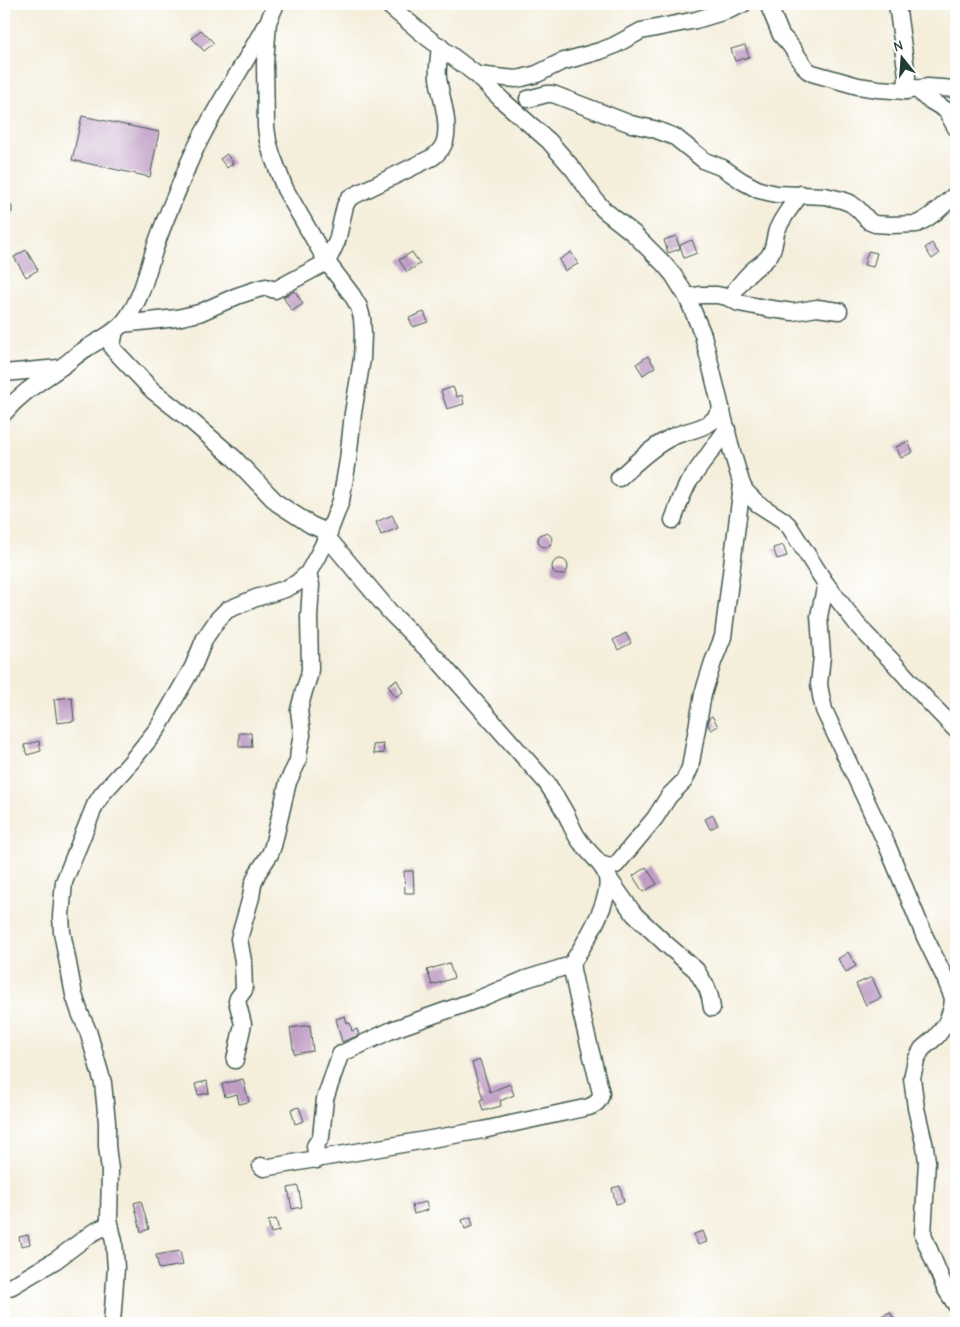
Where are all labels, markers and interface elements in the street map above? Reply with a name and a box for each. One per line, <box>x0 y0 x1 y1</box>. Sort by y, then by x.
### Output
north arrow <box>878 32 928 82</box>
text: N <box>891 37 905 56</box>

